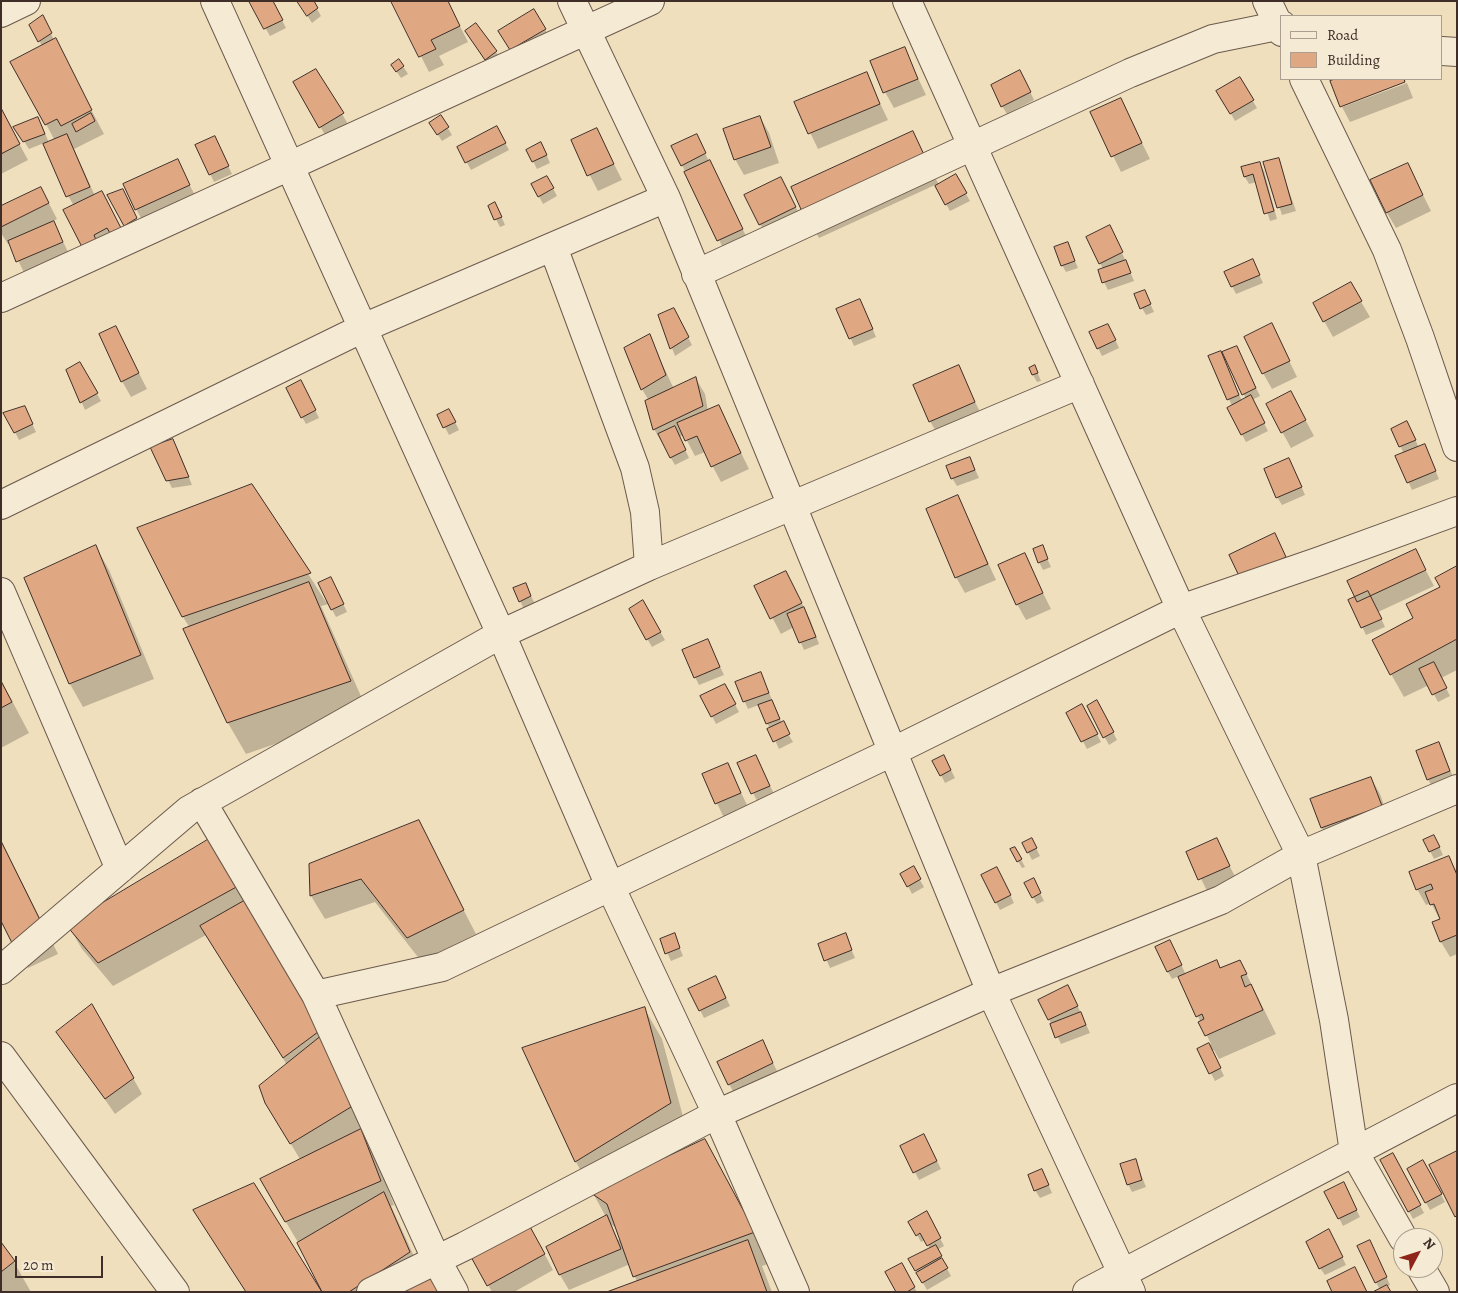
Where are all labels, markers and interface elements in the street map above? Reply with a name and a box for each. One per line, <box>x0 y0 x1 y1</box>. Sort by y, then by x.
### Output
legend <box>1280 15 1443 80</box>
text: Road <box>1327 25 1358 45</box>
text: Building <box>1327 50 1380 70</box>
north arrow <box>1393 1228 1443 1278</box>
text: N <box>1419 1234 1440 1254</box>
scale bar <box>18 1246 105 1278</box>
text: 20 m <box>23 1255 54 1275</box>

